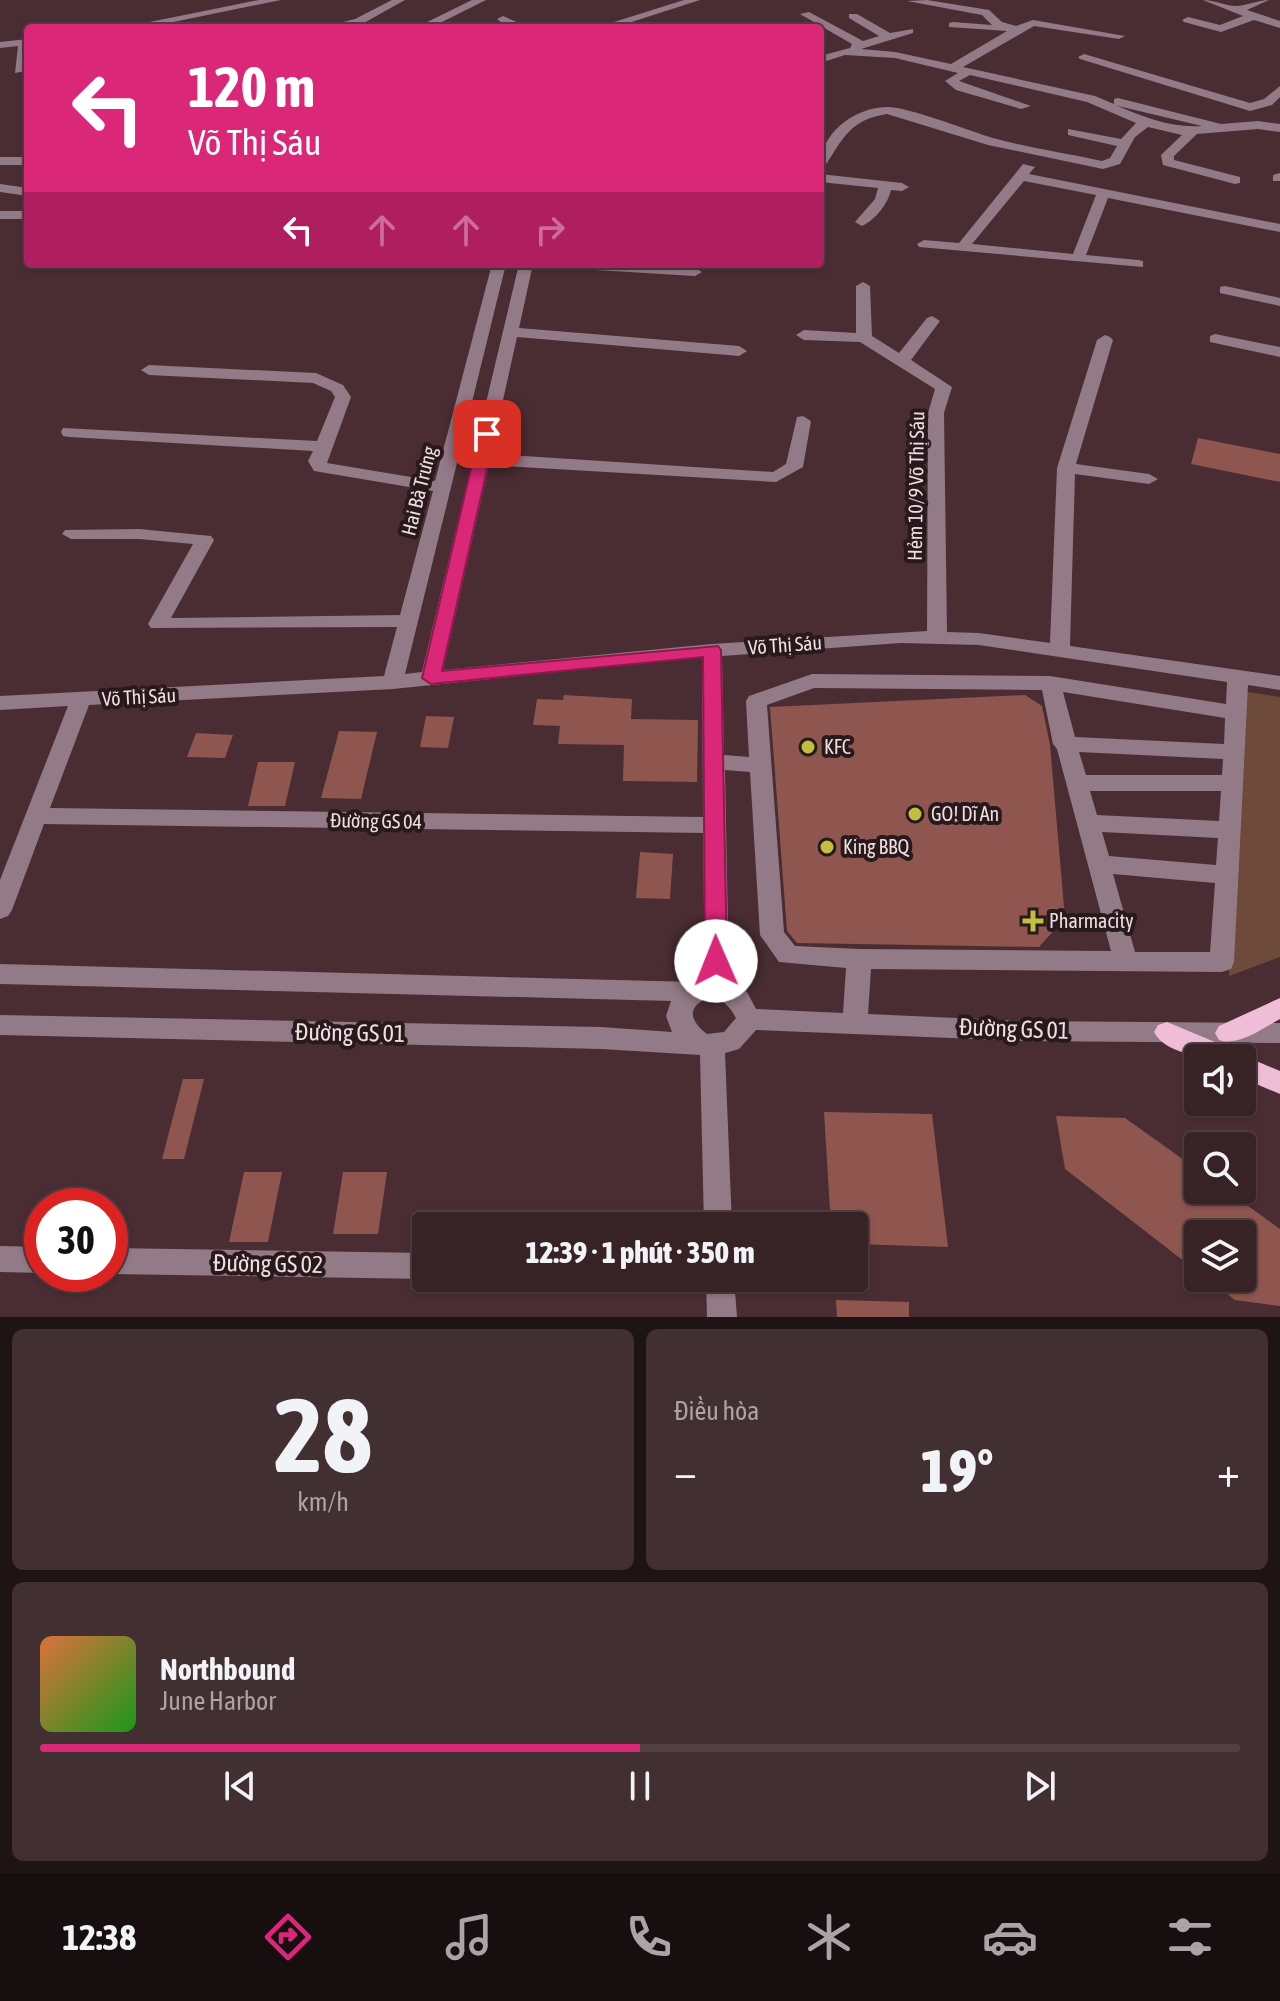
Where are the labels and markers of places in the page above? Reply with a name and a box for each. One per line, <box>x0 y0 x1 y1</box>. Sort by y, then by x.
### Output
pin <box>453 400 521 468</box>
place label: KFC <box>824 735 851 758</box>
marker: KFC <box>799 738 817 756</box>
place label: GO! Dĩ An <box>931 802 999 825</box>
marker: GO! Dĩ An <box>906 805 924 823</box>
place label: King BBQ <box>843 835 909 858</box>
marker: King BBQ <box>818 838 836 856</box>
place label: Pharmacity <box>1049 909 1133 932</box>
marker: Pharmacity <box>1024 912 1042 930</box>

